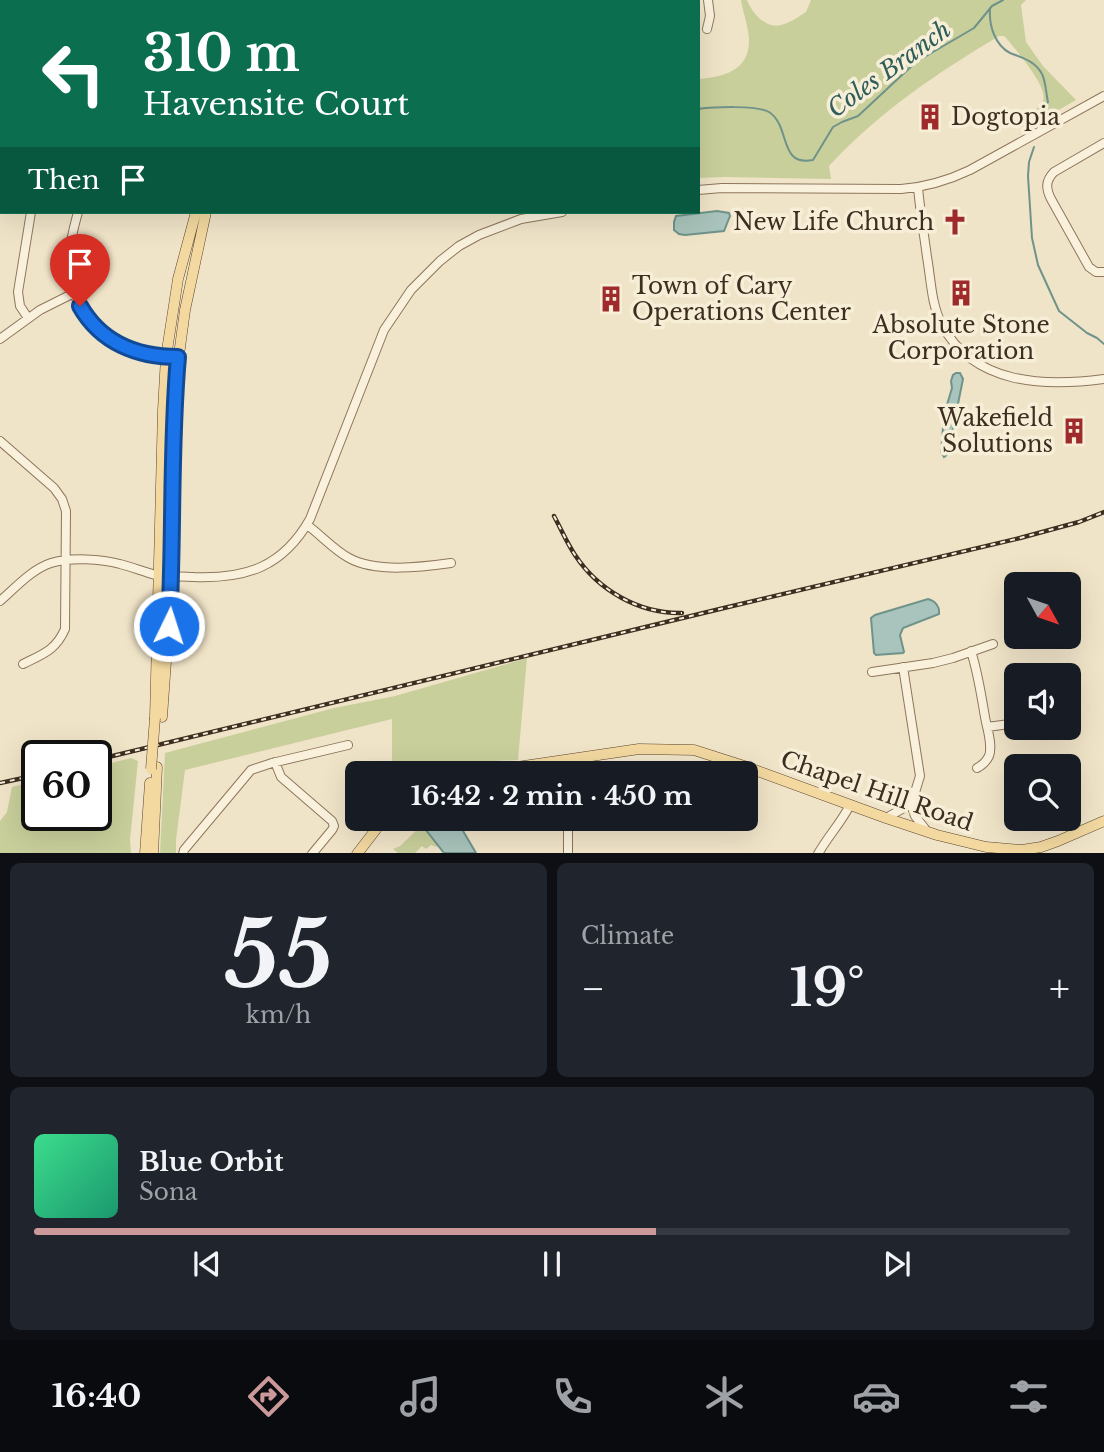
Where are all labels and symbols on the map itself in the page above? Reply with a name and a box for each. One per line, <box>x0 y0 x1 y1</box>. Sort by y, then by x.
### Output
water label: Coles Branch <box>822 15 956 123</box>
building icon: Dogtopia <box>915 102 945 132</box>
place label: Dogtopia <box>951 103 1060 131</box>
church icon: New Life Church <box>940 207 970 237</box>
place label: New Life Church <box>733 208 934 236</box>
pin <box>50 234 110 306</box>
place label: Town of Cary Operations Center <box>632 272 851 326</box>
building icon: Absolute Stone Corporation <box>946 278 976 308</box>
building icon: Town of Cary Operations Center <box>596 284 626 314</box>
place label: Absolute Stone Corporation <box>871 311 1050 365</box>
place label: Wakefield Solutions <box>937 404 1053 458</box>
building icon: Wakefield Solutions <box>1059 416 1089 446</box>
north arrow <box>1004 572 1082 649</box>
position arrow <box>132 589 206 663</box>
speed limit sign: 60 <box>21 740 112 831</box>
street label: Chapel Hill Road <box>777 745 977 837</box>

